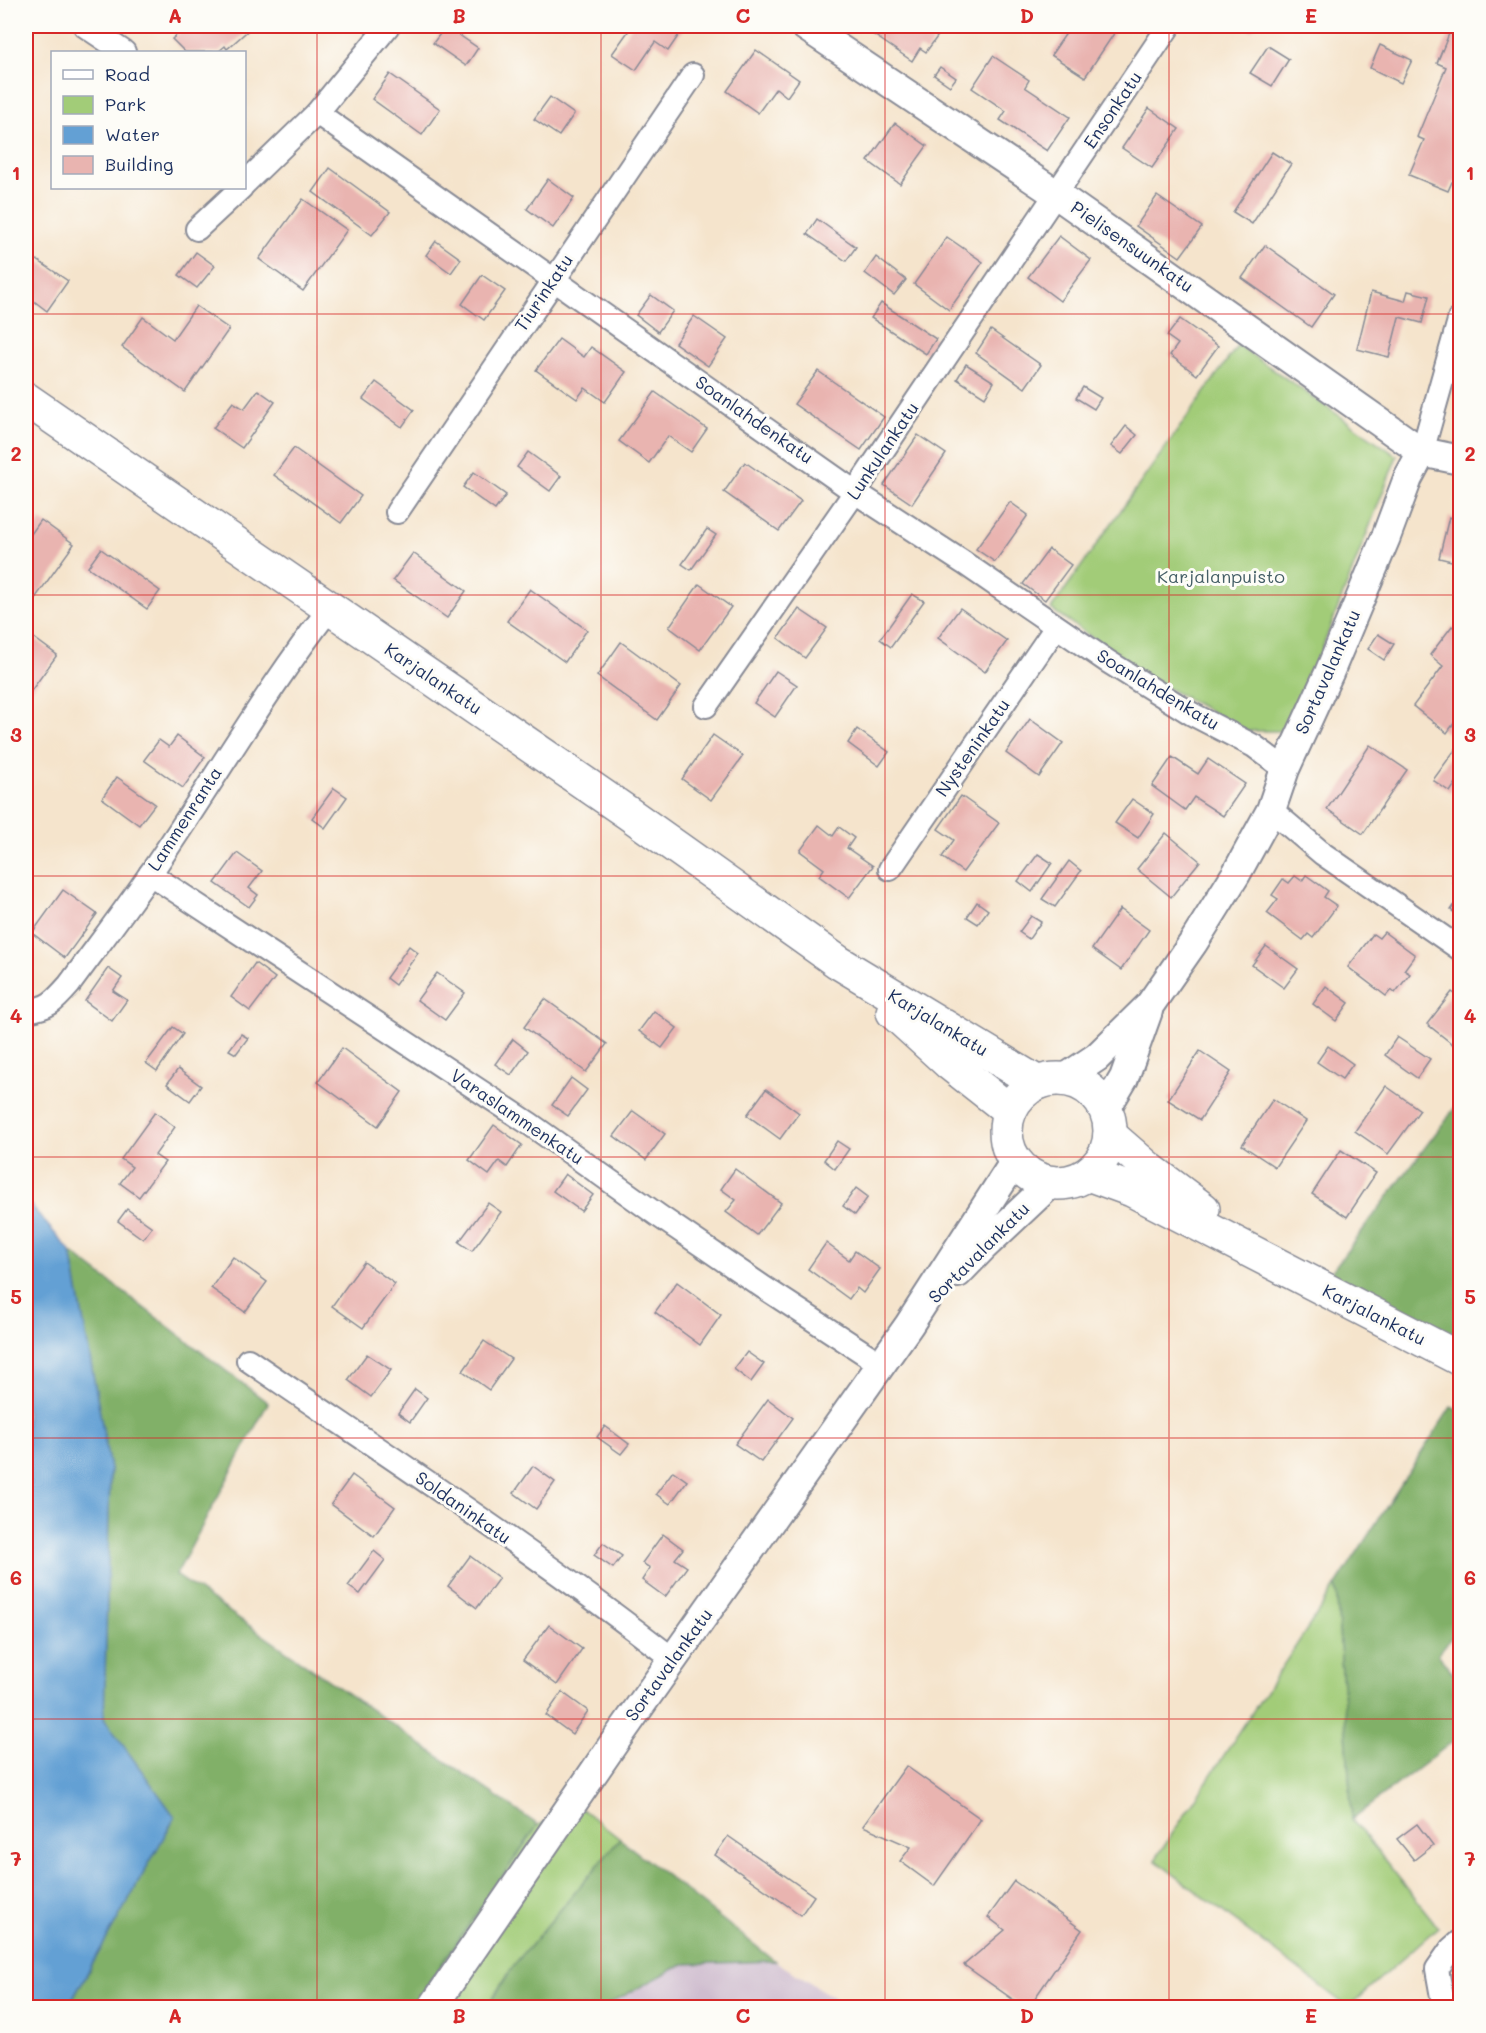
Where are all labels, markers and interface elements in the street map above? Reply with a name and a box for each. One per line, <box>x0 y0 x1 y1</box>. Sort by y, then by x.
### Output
text: A <box>168 2 182 28</box>
text: B <box>452 2 466 28</box>
text: C <box>736 2 751 28</box>
text: D <box>1020 2 1034 28</box>
text: E <box>1305 2 1317 28</box>
legend <box>51 51 246 189</box>
text: Road <box>105 62 150 86</box>
street label: Ensonkatu <box>1078 66 1147 153</box>
text: Park <box>105 92 146 116</box>
text: Water <box>105 122 160 146</box>
text: Building <box>105 152 173 176</box>
text: 1 <box>12 159 20 185</box>
text: 1 <box>1466 159 1474 185</box>
street label: Pielisensuunkatu <box>1067 195 1199 297</box>
street label: Tiurinkatu <box>508 249 578 336</box>
street label: Soanlahdenkatu <box>691 370 818 469</box>
street label: Lunkulankatu <box>841 397 924 504</box>
text: 2 <box>10 440 22 466</box>
text: 2 <box>1464 440 1476 466</box>
park label: Karjalanpuisto <box>1157 564 1285 588</box>
street label: Sortavalankatu <box>1289 606 1365 738</box>
street label: Karjalankatu <box>380 637 487 720</box>
street label: Soanlahdenkatu <box>1093 643 1224 735</box>
street label: Nysteninkatu <box>930 694 1015 801</box>
text: 3 <box>10 721 22 747</box>
text: 3 <box>1464 721 1476 747</box>
street label: Lammenranta <box>141 762 227 875</box>
street label: Karjalankatu <box>884 983 993 1061</box>
text: 4 <box>10 1002 23 1028</box>
text: 4 <box>1464 1002 1477 1028</box>
street label: Varaslammenkatu <box>446 1063 589 1170</box>
street label: Sortavalankatu <box>922 1196 1034 1308</box>
street label: Karjalankatu <box>1319 1278 1430 1350</box>
text: 5 <box>10 1283 22 1309</box>
text: 5 <box>1464 1283 1476 1309</box>
street label: Soldaninkatu <box>411 1465 516 1549</box>
text: 6 <box>10 1564 22 1590</box>
text: 6 <box>1464 1564 1476 1590</box>
street label: Sortavalankatu <box>619 1603 717 1726</box>
text: 7 <box>10 1845 22 1871</box>
text: 7 <box>1464 1845 1476 1871</box>
text: A <box>168 2002 182 2028</box>
text: B <box>452 2002 466 2028</box>
text: C <box>736 2002 751 2028</box>
text: D <box>1020 2002 1034 2028</box>
text: E <box>1305 2002 1317 2028</box>

